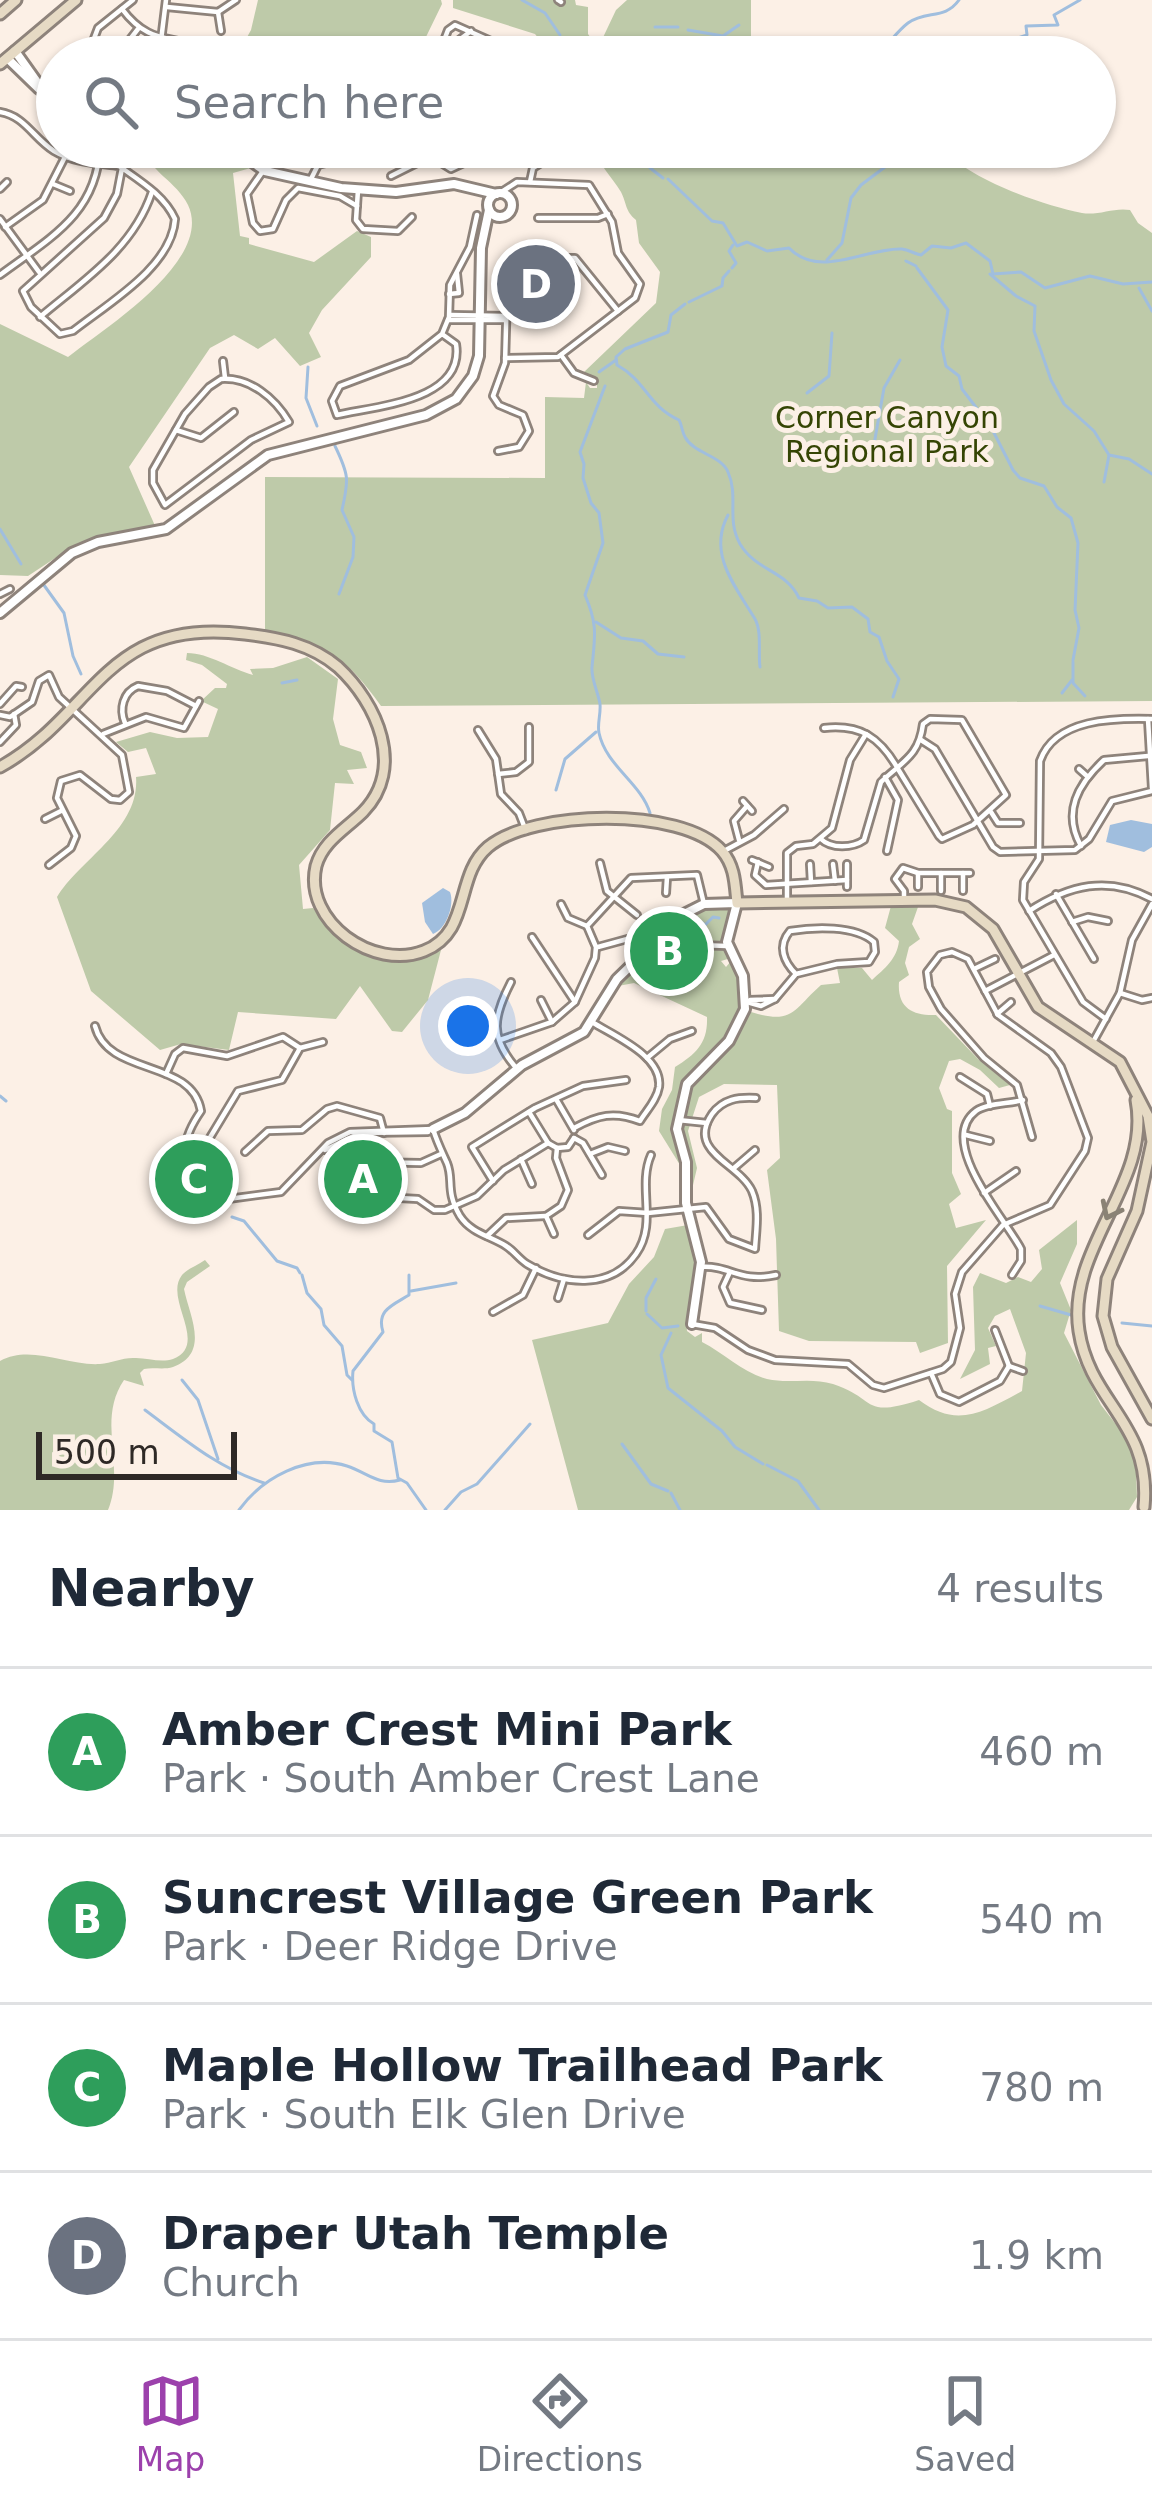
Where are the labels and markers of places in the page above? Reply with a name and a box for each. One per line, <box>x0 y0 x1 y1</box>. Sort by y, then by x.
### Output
pin: D <box>497 239 575 329</box>
pin: B <box>630 906 708 996</box>
pin: C <box>155 1134 233 1224</box>
pin: A <box>324 1134 402 1224</box>

